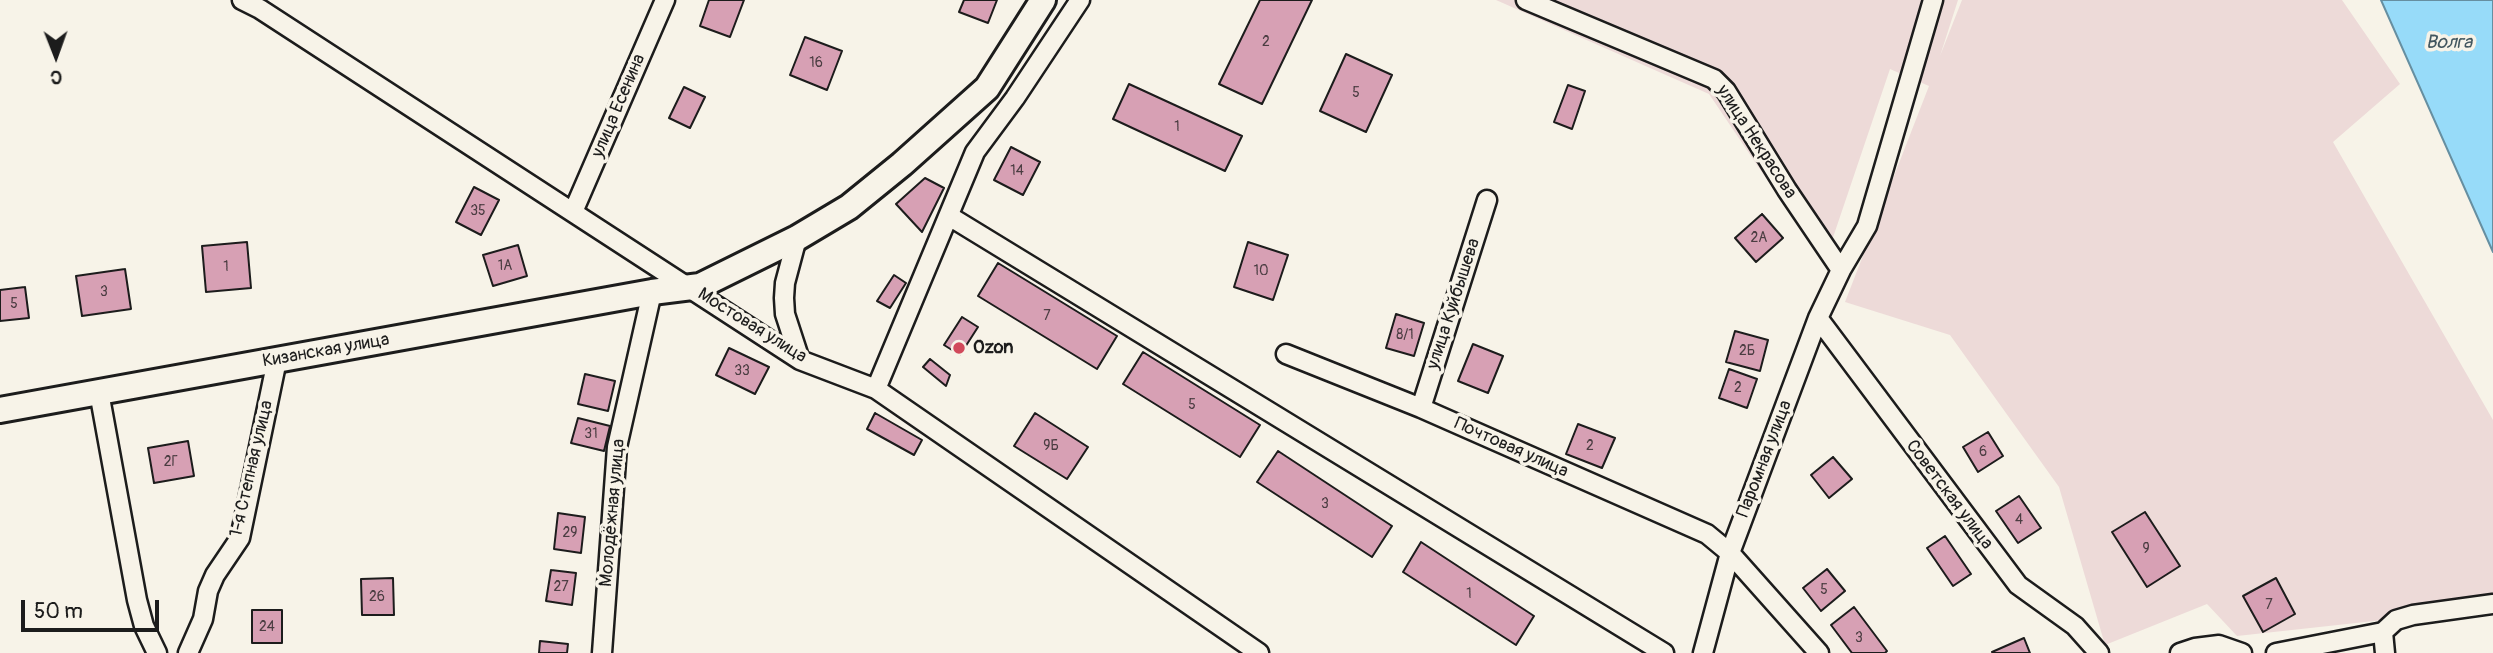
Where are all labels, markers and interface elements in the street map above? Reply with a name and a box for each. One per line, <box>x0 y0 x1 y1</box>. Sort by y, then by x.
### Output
north arrow <box>21 21 91 91</box>
water label: Волга <box>2426 32 2472 54</box>
house number: 2 <box>1262 34 1270 50</box>
street label: улица Есенина <box>587 51 651 161</box>
house number: 16 <box>809 55 823 71</box>
text: С <box>50 65 62 89</box>
street label: улица Некрасова <box>1711 81 1801 203</box>
house number: 5 <box>1352 85 1360 101</box>
house number: 1 <box>1174 119 1180 135</box>
house number: 14 <box>1010 163 1024 179</box>
house number: 35 <box>470 203 486 219</box>
house number: 2А <box>1751 230 1767 246</box>
street label: улица Куйбышева <box>1423 236 1485 372</box>
house number: 1А <box>498 258 512 274</box>
house number: 1 <box>223 259 229 275</box>
house number: 10 <box>1253 263 1269 279</box>
house number: 3 <box>100 284 108 300</box>
street label: Мостовая улица <box>693 284 811 368</box>
house number: 5 <box>10 296 18 312</box>
house number: 7 <box>1043 308 1051 324</box>
house number: 8/1 <box>1396 327 1414 343</box>
street label: Кизанская улица <box>261 329 391 373</box>
place label: Ozon <box>973 337 1013 359</box>
marker: Ozon <box>951 340 967 356</box>
house number: 2Б <box>1739 343 1755 359</box>
house number: 33 <box>734 363 750 379</box>
house number: 2 <box>1734 380 1742 396</box>
house number: 5 <box>1188 397 1196 413</box>
street label: Паромная улица <box>1733 397 1797 521</box>
street label: 1-я Степная улица <box>226 398 278 540</box>
street label: Почтовая улица <box>1451 413 1571 483</box>
house number: 31 <box>584 426 598 442</box>
street label: Советская улица <box>1901 436 1997 554</box>
street label: Молодёжная улица <box>596 438 630 588</box>
house number: 9Б <box>1043 438 1059 454</box>
house number: 2 <box>1586 438 1594 454</box>
house number: 6 <box>1979 444 1987 460</box>
house number: 2Г <box>164 454 178 470</box>
house number: 3 <box>1321 496 1329 512</box>
house number: 4 <box>2015 512 2023 528</box>
house number: 29 <box>562 525 578 541</box>
house number: 9 <box>2142 541 2150 557</box>
house number: 27 <box>553 579 569 595</box>
house number: 5 <box>1820 582 1828 598</box>
scale bar <box>24 586 163 630</box>
house number: 1 <box>1466 586 1472 602</box>
house number: 26 <box>369 589 385 605</box>
house number: 7 <box>2265 597 2273 613</box>
text: 50 m <box>34 598 83 625</box>
house number: 24 <box>259 619 275 635</box>
house number: 3 <box>1855 630 1863 646</box>

